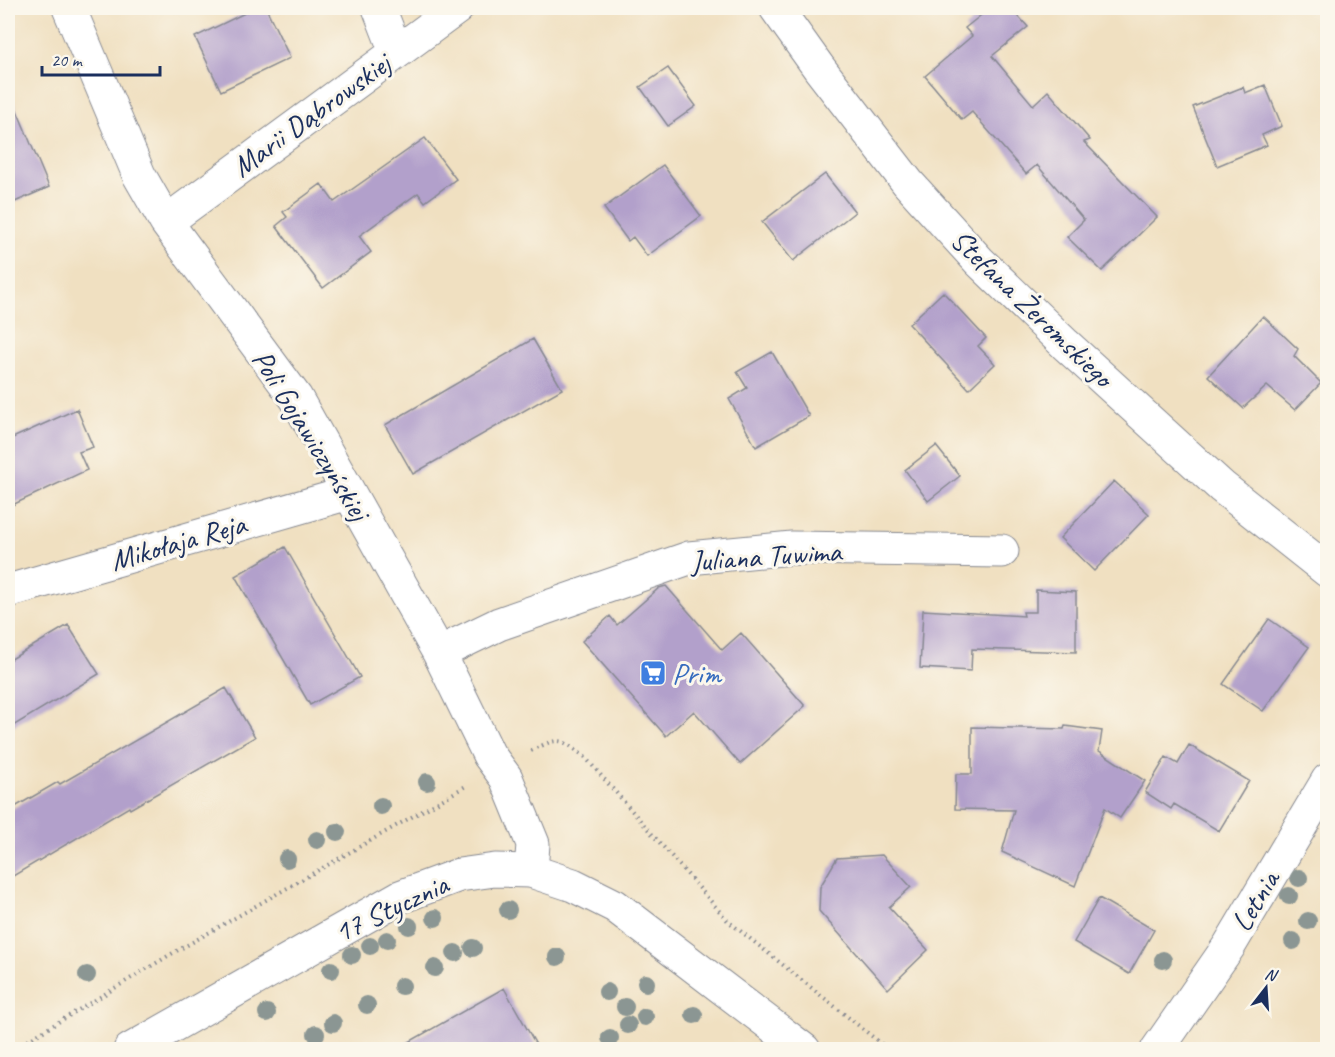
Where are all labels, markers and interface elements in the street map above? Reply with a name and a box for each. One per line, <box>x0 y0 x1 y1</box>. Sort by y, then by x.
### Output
scale bar <box>42 39 160 77</box>
street label: Marii Dąbrowskiej <box>224 43 400 185</box>
text: 20 m <box>51 49 84 71</box>
street label: Stefana Żeromskiego <box>943 221 1124 398</box>
street label: Poli Gojawiczyńskiej <box>244 343 380 530</box>
street label: Mikołaja Reja <box>106 504 252 579</box>
street label: Juliana Tuwima <box>688 532 844 580</box>
place label: Prim <box>672 654 722 692</box>
supermarket icon: Prim <box>638 658 668 688</box>
street label: Letnia <box>1222 862 1289 938</box>
street label: 17 Stycznia <box>328 864 456 951</box>
north arrow <box>1236 958 1296 1018</box>
text: N <box>1262 964 1281 987</box>

